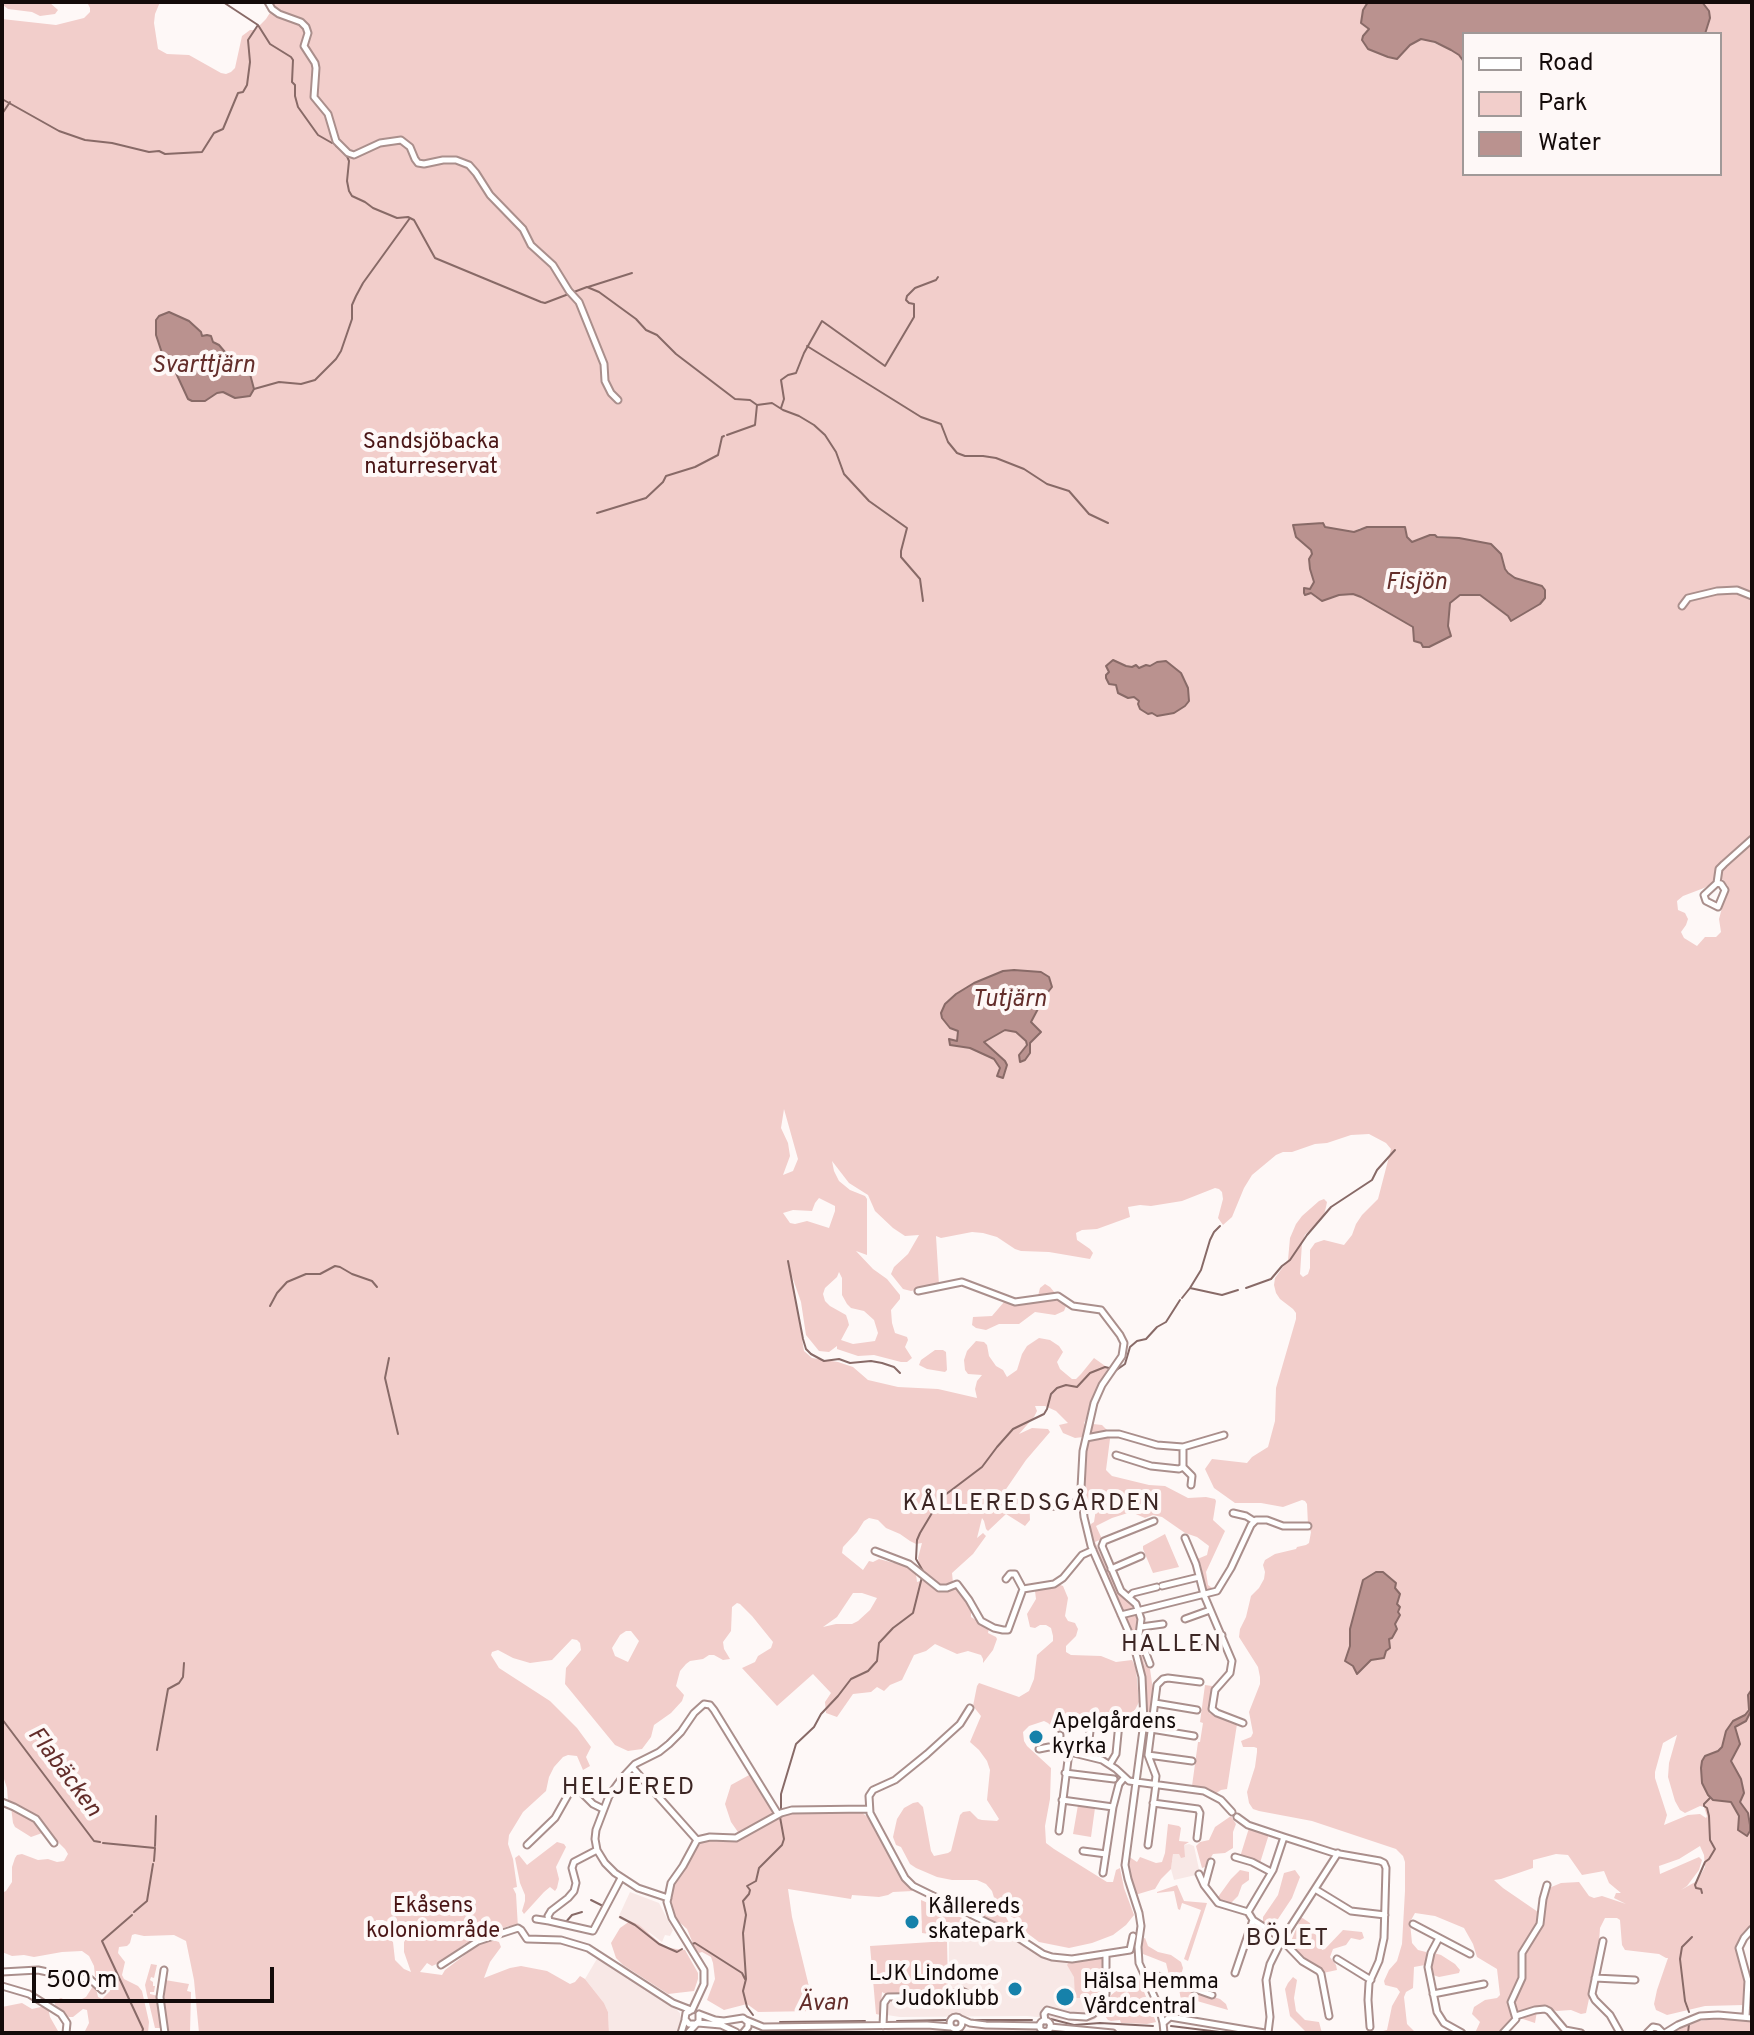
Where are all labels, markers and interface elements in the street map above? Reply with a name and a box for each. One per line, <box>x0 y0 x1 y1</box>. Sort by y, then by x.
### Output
legend <box>1462 32 1722 176</box>
text: Road <box>1538 49 1594 79</box>
text: Park <box>1538 89 1588 119</box>
text: Water <box>1538 129 1601 159</box>
water label: Svarttjärn <box>151 353 255 381</box>
park label: Sandsjöbacka naturreservat <box>363 431 499 482</box>
water label: Fisjön <box>1385 570 1447 598</box>
water label: Tutjärn <box>972 987 1046 1015</box>
district label: KÅLLEREDSGÅRDEN <box>903 1491 1161 1519</box>
district label: HALLEN <box>1121 1632 1223 1660</box>
place label: Apelgårdens kyrka <box>1052 1711 1176 1762</box>
water label: Flabäcken <box>20 1722 106 1824</box>
marker: Apelgårdens kyrka <box>1027 1728 1045 1746</box>
district label: HELJERED <box>562 1775 696 1803</box>
park label: Ekåsens koloniområde <box>366 1895 500 1946</box>
place label: Kållereds skatepark <box>928 1896 1026 1948</box>
marker: Kållereds skatepark <box>903 1913 921 1931</box>
district label: BÖLET <box>1246 1926 1330 1954</box>
scale bar <box>36 1951 278 2001</box>
place label: LJK Lindome Judoklubb <box>869 1963 999 2014</box>
text: 500 m <box>46 1966 117 1996</box>
place label: Hälsa Hemma Vårdcentral <box>1083 1971 1219 2022</box>
marker: LJK Lindome Judoklubb <box>1006 1980 1024 1998</box>
marker: Hälsa Hemma Vårdcentral <box>1054 1986 1076 2008</box>
water label: Ävan <box>797 1990 849 2020</box>

